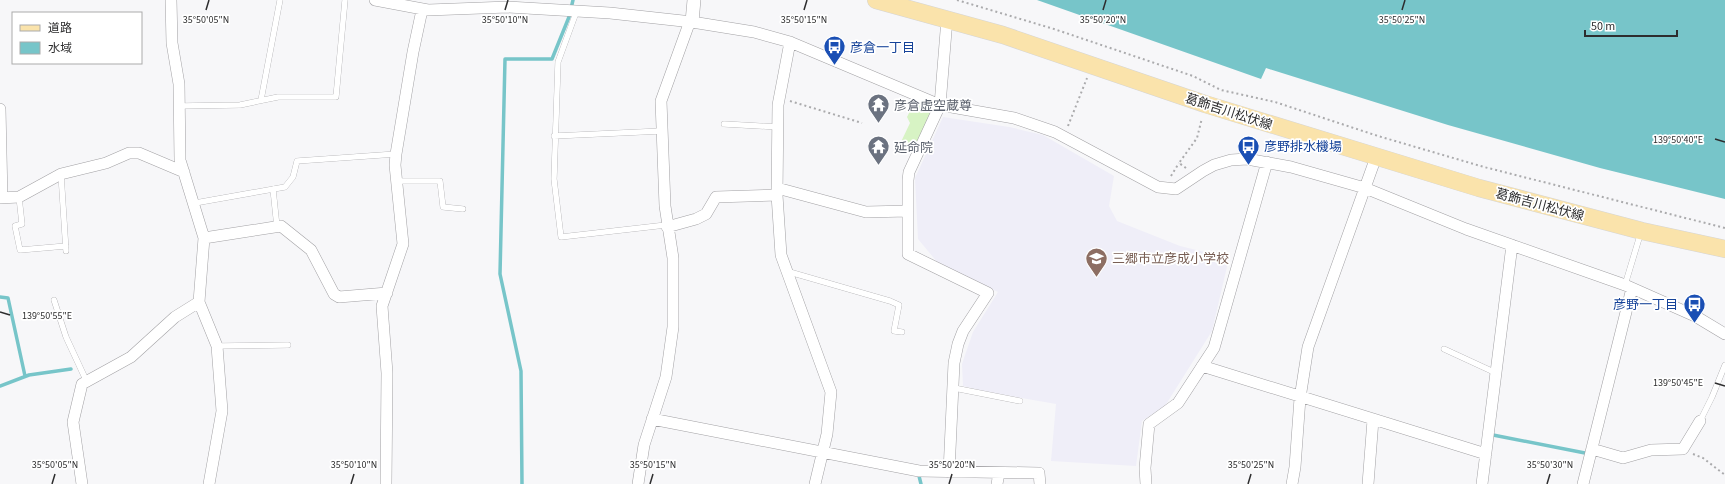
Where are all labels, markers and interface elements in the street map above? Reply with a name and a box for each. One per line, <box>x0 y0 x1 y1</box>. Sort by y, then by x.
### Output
legend <box>12 12 142 64</box>
scale bar <box>1585 12 1677 38</box>
text: 35°50'05"N <box>183 13 229 27</box>
text: 35°50'10"N <box>482 13 528 27</box>
text: 35°50'15"N <box>781 13 827 27</box>
text: 35°50'20"N <box>1080 13 1126 27</box>
text: 35°50'25"N <box>1379 13 1425 27</box>
text: 50 m <box>1591 18 1615 35</box>
text: 道路 <box>48 20 72 37</box>
bus stop icon: 彦倉一丁目 <box>821 34 847 67</box>
place label: 彦倉一丁目 <box>850 39 915 57</box>
text: 水域 <box>48 40 72 57</box>
street label: 葛飾吉川松伏線 <box>1183 89 1275 135</box>
temple icon: 彦倉虚空蔵尊 <box>866 92 892 125</box>
place label: 彦倉虚空蔵尊 <box>894 97 972 115</box>
bus stop icon: 彦野排水機場 <box>1235 133 1261 166</box>
text: 139°50'40"E <box>1653 133 1703 147</box>
temple icon: 延命院 <box>865 134 891 167</box>
place label: 彦野排水機場 <box>1264 138 1342 156</box>
place label: 延命院 <box>894 139 933 157</box>
street label: 葛飾吉川松伏線 <box>1493 184 1586 225</box>
school or university icon: 三郷市立彦成小学校 <box>1083 245 1109 278</box>
place label: 三郷市立彦成小学校 <box>1112 250 1229 268</box>
bus stop icon: 彦野一丁目 <box>1681 291 1707 324</box>
place label: 彦野一丁目 <box>1613 296 1678 314</box>
text: 139°50'55"E <box>22 309 72 323</box>
text: 139°50'45"E <box>1653 376 1703 390</box>
text: 35°50'05"N <box>32 458 78 472</box>
text: 35°50'10"N <box>331 458 377 472</box>
text: 35°50'15"N <box>630 458 676 472</box>
text: 35°50'20"N <box>929 458 975 472</box>
text: 35°50'25"N <box>1228 458 1274 472</box>
text: 35°50'30"N <box>1527 458 1573 472</box>

